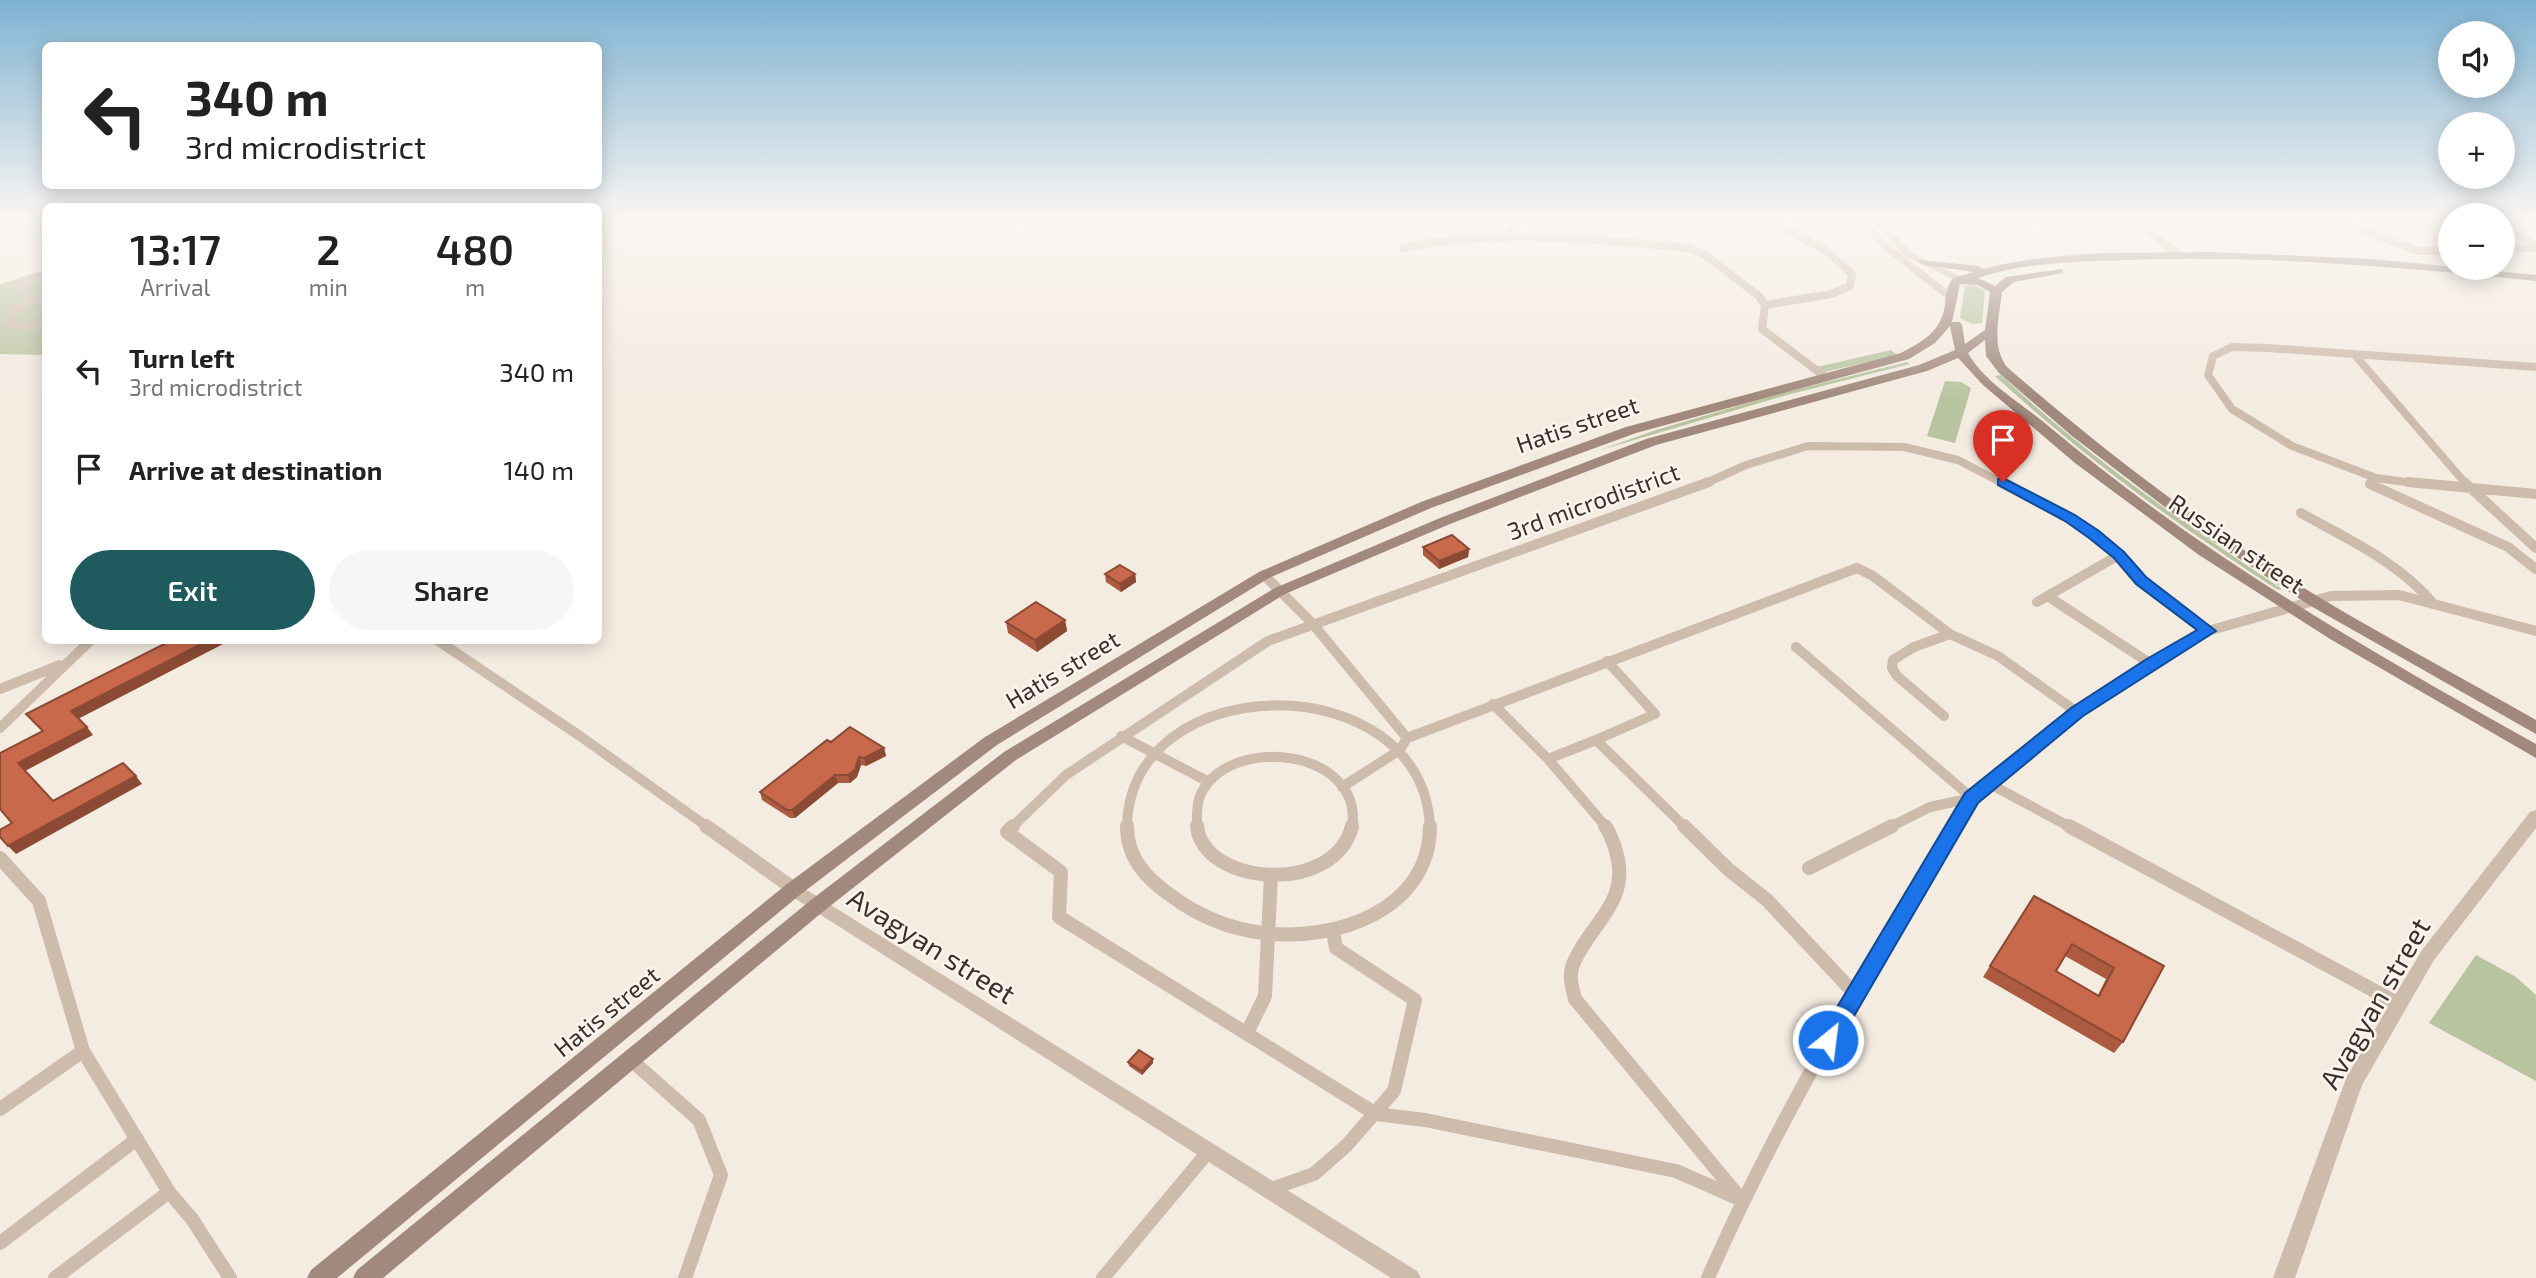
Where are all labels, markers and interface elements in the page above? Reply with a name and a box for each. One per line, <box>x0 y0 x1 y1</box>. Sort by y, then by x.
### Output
map controls <box>2438 21 2515 280</box>
button: sound <box>2438 21 2515 98</box>
text: 340 m <box>185 67 329 126</box>
icon: left <box>70 70 161 161</box>
button: + <box>2438 112 2515 189</box>
text: 3rd microdistrict <box>185 127 426 165</box>
button: − <box>2438 203 2515 280</box>
text: 13:17 <box>130 223 221 273</box>
text: 2 <box>316 223 340 273</box>
text: 480 <box>436 223 514 273</box>
text: Arrival <box>140 273 210 301</box>
text: min <box>309 273 348 301</box>
text: m <box>465 273 485 301</box>
text: Turn left <box>129 342 235 373</box>
icon: left <box>70 352 108 390</box>
text: 340 m <box>499 356 574 387</box>
text: 3rd microdistrict <box>129 373 302 401</box>
street label: Hatis street <box>1512 390 1642 458</box>
pin <box>1973 410 2033 482</box>
icon: arrive <box>1984 421 2022 459</box>
icon: arrive <box>70 450 108 488</box>
text: Arrive at destination <box>129 454 382 485</box>
text: 140 m <box>503 454 574 485</box>
street label: 3rd microdistrict <box>1503 456 1683 546</box>
street label: Russian street <box>2164 487 2310 599</box>
button: Exit <box>70 550 315 630</box>
button: Share <box>329 550 574 630</box>
street label: Hatis street <box>1000 624 1124 714</box>
street label: Avagyan street <box>842 880 1022 1010</box>
street label: Avagyan street <box>2311 912 2437 1094</box>
street label: Hatis street <box>547 960 665 1062</box>
position arrow <box>1791 1003 1865 1077</box>

